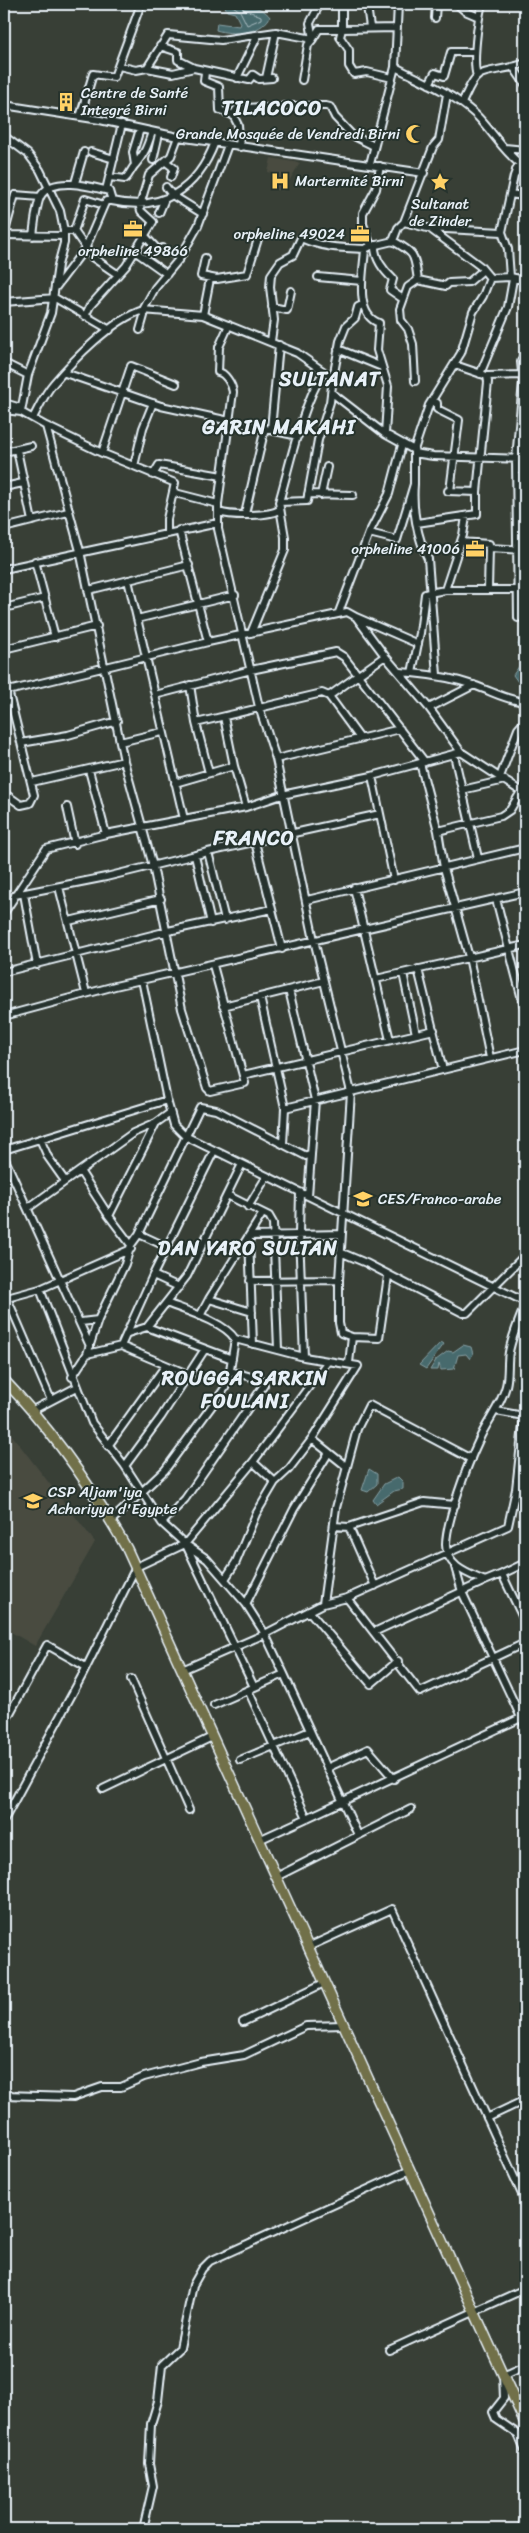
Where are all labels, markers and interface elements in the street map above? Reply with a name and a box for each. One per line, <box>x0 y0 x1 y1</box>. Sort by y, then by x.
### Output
place label: Centre de Santé Integré Birni <box>80 80 189 123</box>
building icon: Centre de Santé Integré Birni <box>55 91 77 113</box>
district label: TILACOCO <box>222 91 322 126</box>
place label: Grande Mosquée de Vendredi Birni <box>176 121 401 147</box>
mosque icon: Grande Mosquée de Vendredi Birni <box>404 123 426 145</box>
place label: Marternité Birni <box>295 168 405 194</box>
hospital icon: Marternité Birni <box>269 170 291 192</box>
place icon: Sultanat de Zinder <box>429 171 451 193</box>
place label: Sultanat de Zinder <box>409 191 472 234</box>
office icon: orpheline 49866 <box>122 218 144 240</box>
place label: orpheline 49024 <box>234 221 345 247</box>
office icon: orpheline 49024 <box>349 223 371 245</box>
place label: orpheline 49866 <box>78 238 188 264</box>
district label: SULTANAT <box>278 362 382 397</box>
district label: GARIN MAKAHI <box>201 410 357 445</box>
place label: orpheline 41006 <box>351 536 460 562</box>
office icon: orpheline 41006 <box>464 538 486 560</box>
district label: FRANCO <box>212 821 295 856</box>
place label: CES/Franco-arabe <box>378 1186 502 1212</box>
school or university icon: CES/Franco-arabe <box>352 1188 374 1210</box>
district label: DAN YARO SULTAN <box>158 1231 338 1266</box>
district label: ROUGGA SARKIN FOULANI <box>161 1361 328 1419</box>
place label: CSP Aljam'iya Achariyya d'Egypte <box>47 1479 178 1522</box>
school or university icon: CSP Aljam'iya Achariyya d'Egypte <box>22 1490 44 1512</box>

